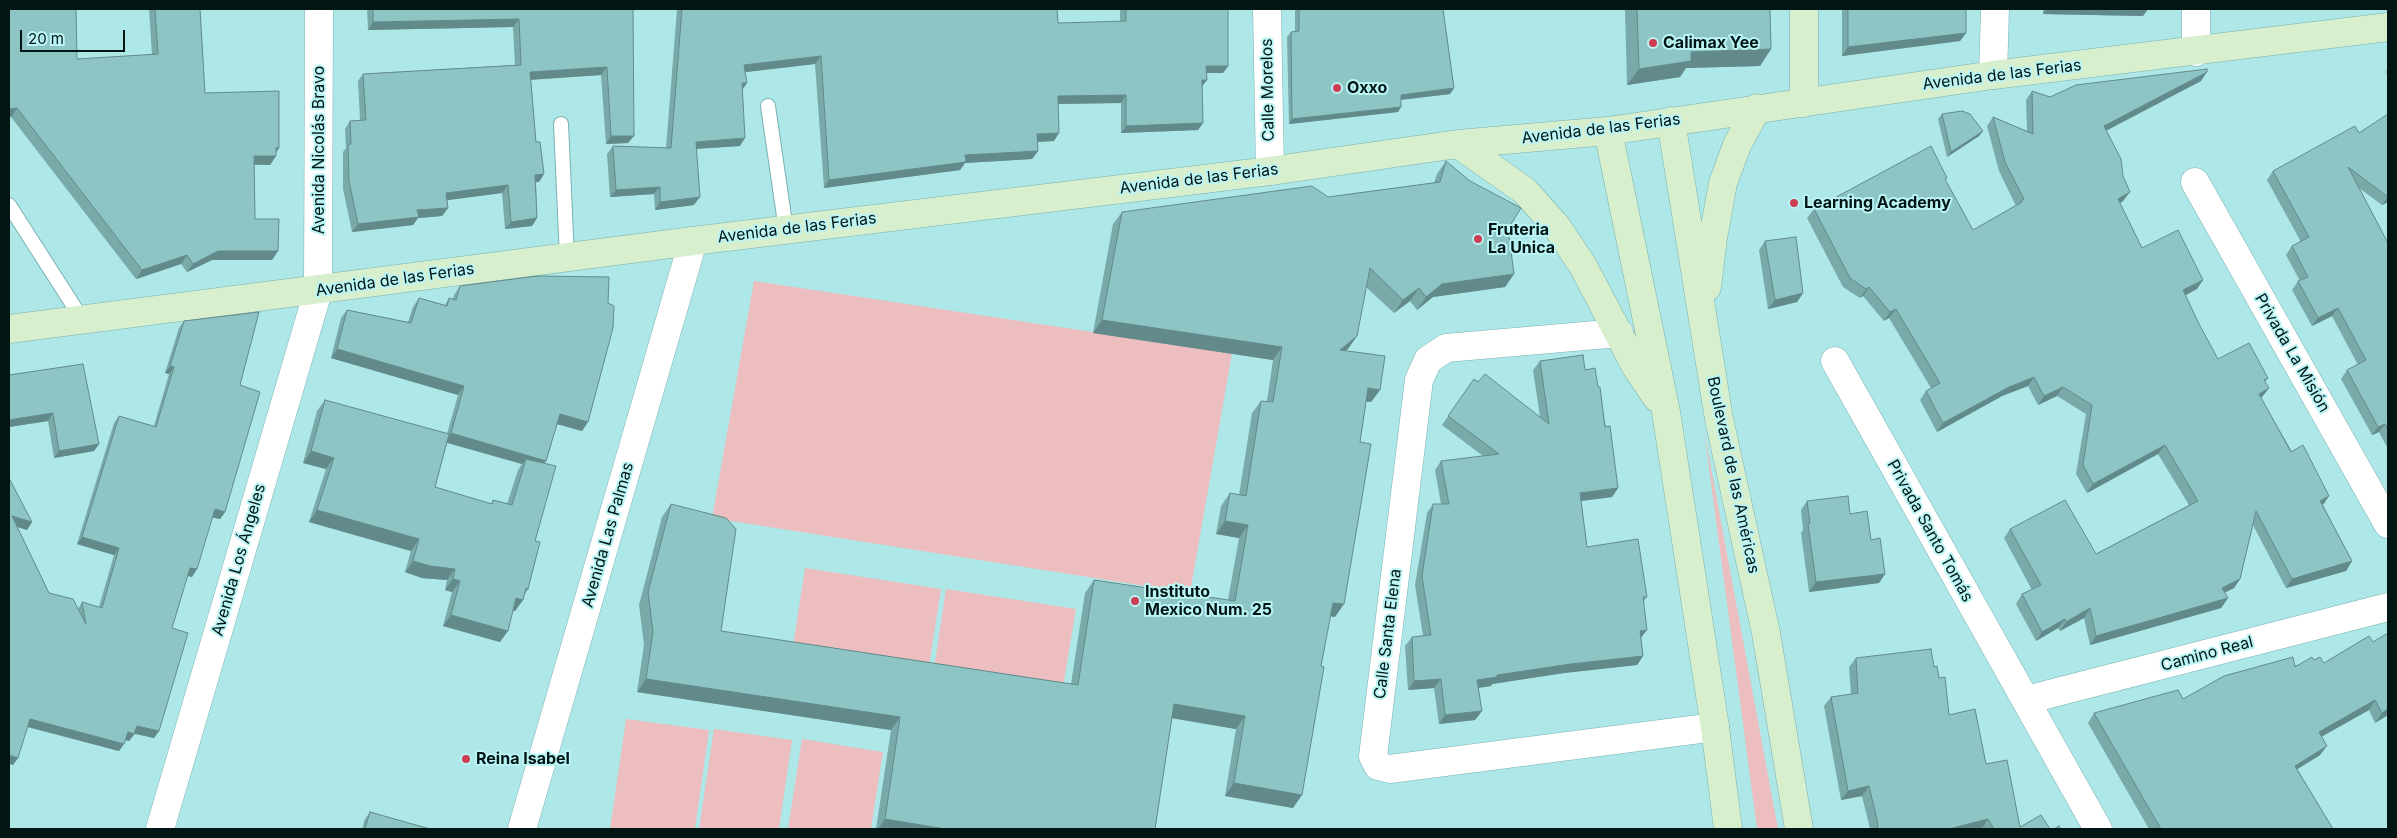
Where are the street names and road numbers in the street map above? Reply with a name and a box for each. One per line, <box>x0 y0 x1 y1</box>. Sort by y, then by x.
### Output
street label: Calle Morelos <box>1258 38 1278 142</box>
street label: Avenida de las Ferias <box>1922 56 2082 94</box>
street label: Avenida Nicolás Bravo <box>309 66 329 234</box>
street label: Avenida de las Ferias <box>1521 110 1681 148</box>
street label: Avenida de las Ferias <box>1119 160 1279 198</box>
street label: Avenida de las Ferias <box>717 209 877 247</box>
street label: Avenida de las Ferias <box>315 259 475 301</box>
street label: Privada La Misión <box>2250 290 2334 416</box>
street label: Boulevard de las Américas <box>1703 375 1763 575</box>
street label: Privada Santo Tomás <box>1883 457 1977 605</box>
street label: Avenida Las Palmas <box>578 460 638 610</box>
street label: Avenida Los Ángeles <box>208 482 270 638</box>
street label: Calle Santa Elena <box>1370 568 1406 700</box>
street label: Camino Real <box>2159 632 2255 676</box>

